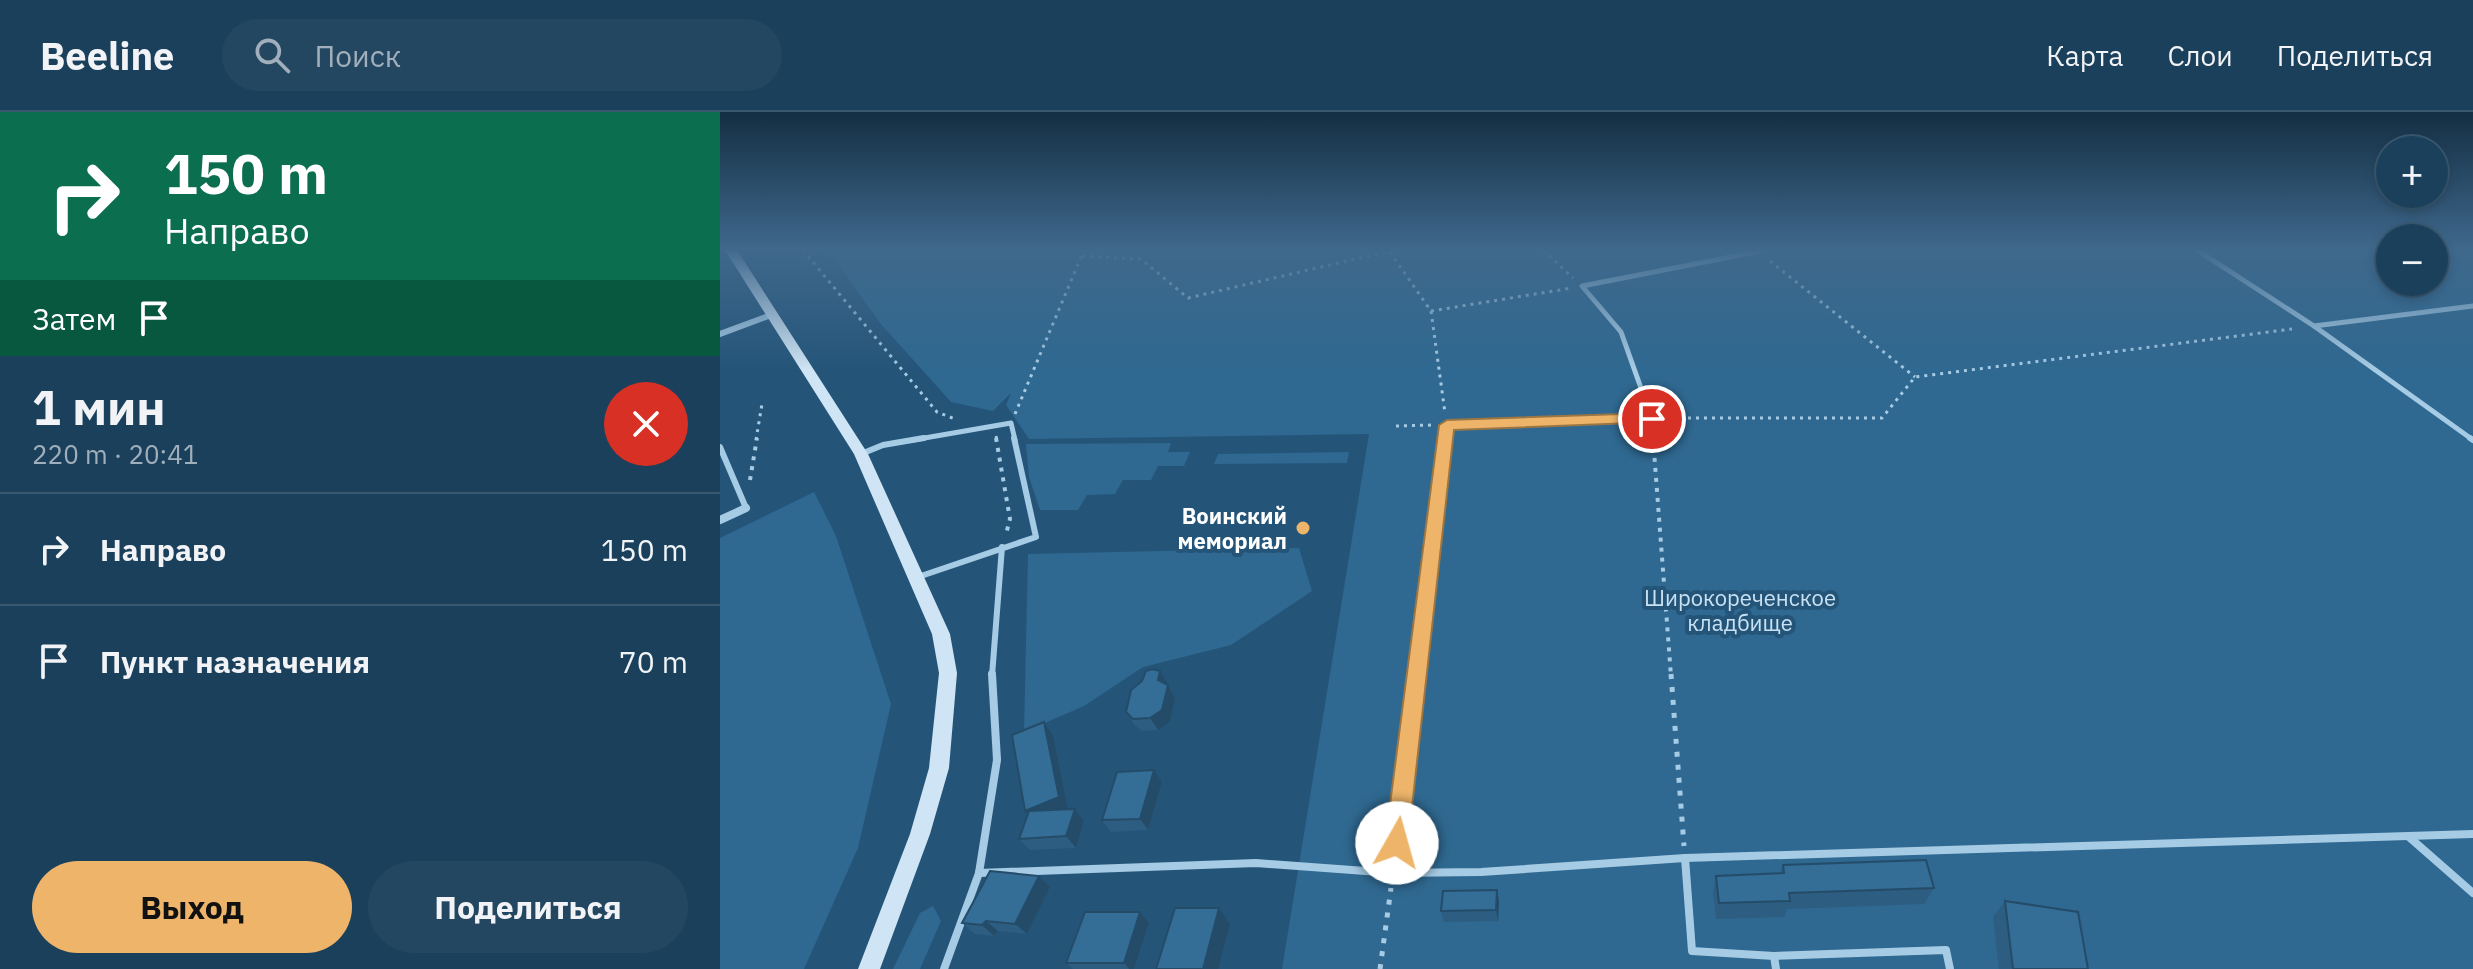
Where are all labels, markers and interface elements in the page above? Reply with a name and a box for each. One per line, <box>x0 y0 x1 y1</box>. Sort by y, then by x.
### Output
search box <box>222 19 782 91</box>
text: Beeline <box>40 31 174 80</box>
icon: search <box>250 33 294 77</box>
text: Поиск <box>314 36 401 75</box>
text: Карта <box>2046 37 2123 74</box>
text: Слои <box>2167 37 2233 74</box>
text: Поделиться <box>2277 37 2433 74</box>
map controls <box>2376 136 2448 296</box>
button: + <box>2376 136 2448 208</box>
text: 150 m <box>164 137 328 209</box>
icon: right <box>32 144 136 248</box>
text: Направо <box>164 207 310 254</box>
button: − <box>2376 224 2448 296</box>
icon: arrive <box>132 296 176 340</box>
text: Затем <box>32 299 116 338</box>
text: 1 мин <box>32 376 166 438</box>
button: close <box>604 382 688 466</box>
pin <box>1618 385 1686 453</box>
icon: arrive <box>1630 397 1674 441</box>
text: 220 m · 20:41 <box>32 437 198 471</box>
place label: Воинский мемориал <box>1177 501 1287 555</box>
marker: Воинский мемориал <box>1294 519 1312 537</box>
icon: right <box>32 527 76 571</box>
text: Направо <box>100 530 226 569</box>
text: 150 m <box>601 530 688 569</box>
park label: Широкореченское кладбище <box>1644 583 1836 637</box>
icon: arrive <box>32 639 76 683</box>
text: Пункт назначения <box>100 642 370 681</box>
text: 70 m <box>619 642 688 681</box>
position arrow <box>1355 801 1439 885</box>
button: Выход <box>32 861 352 953</box>
button: Поделиться <box>368 861 688 953</box>

